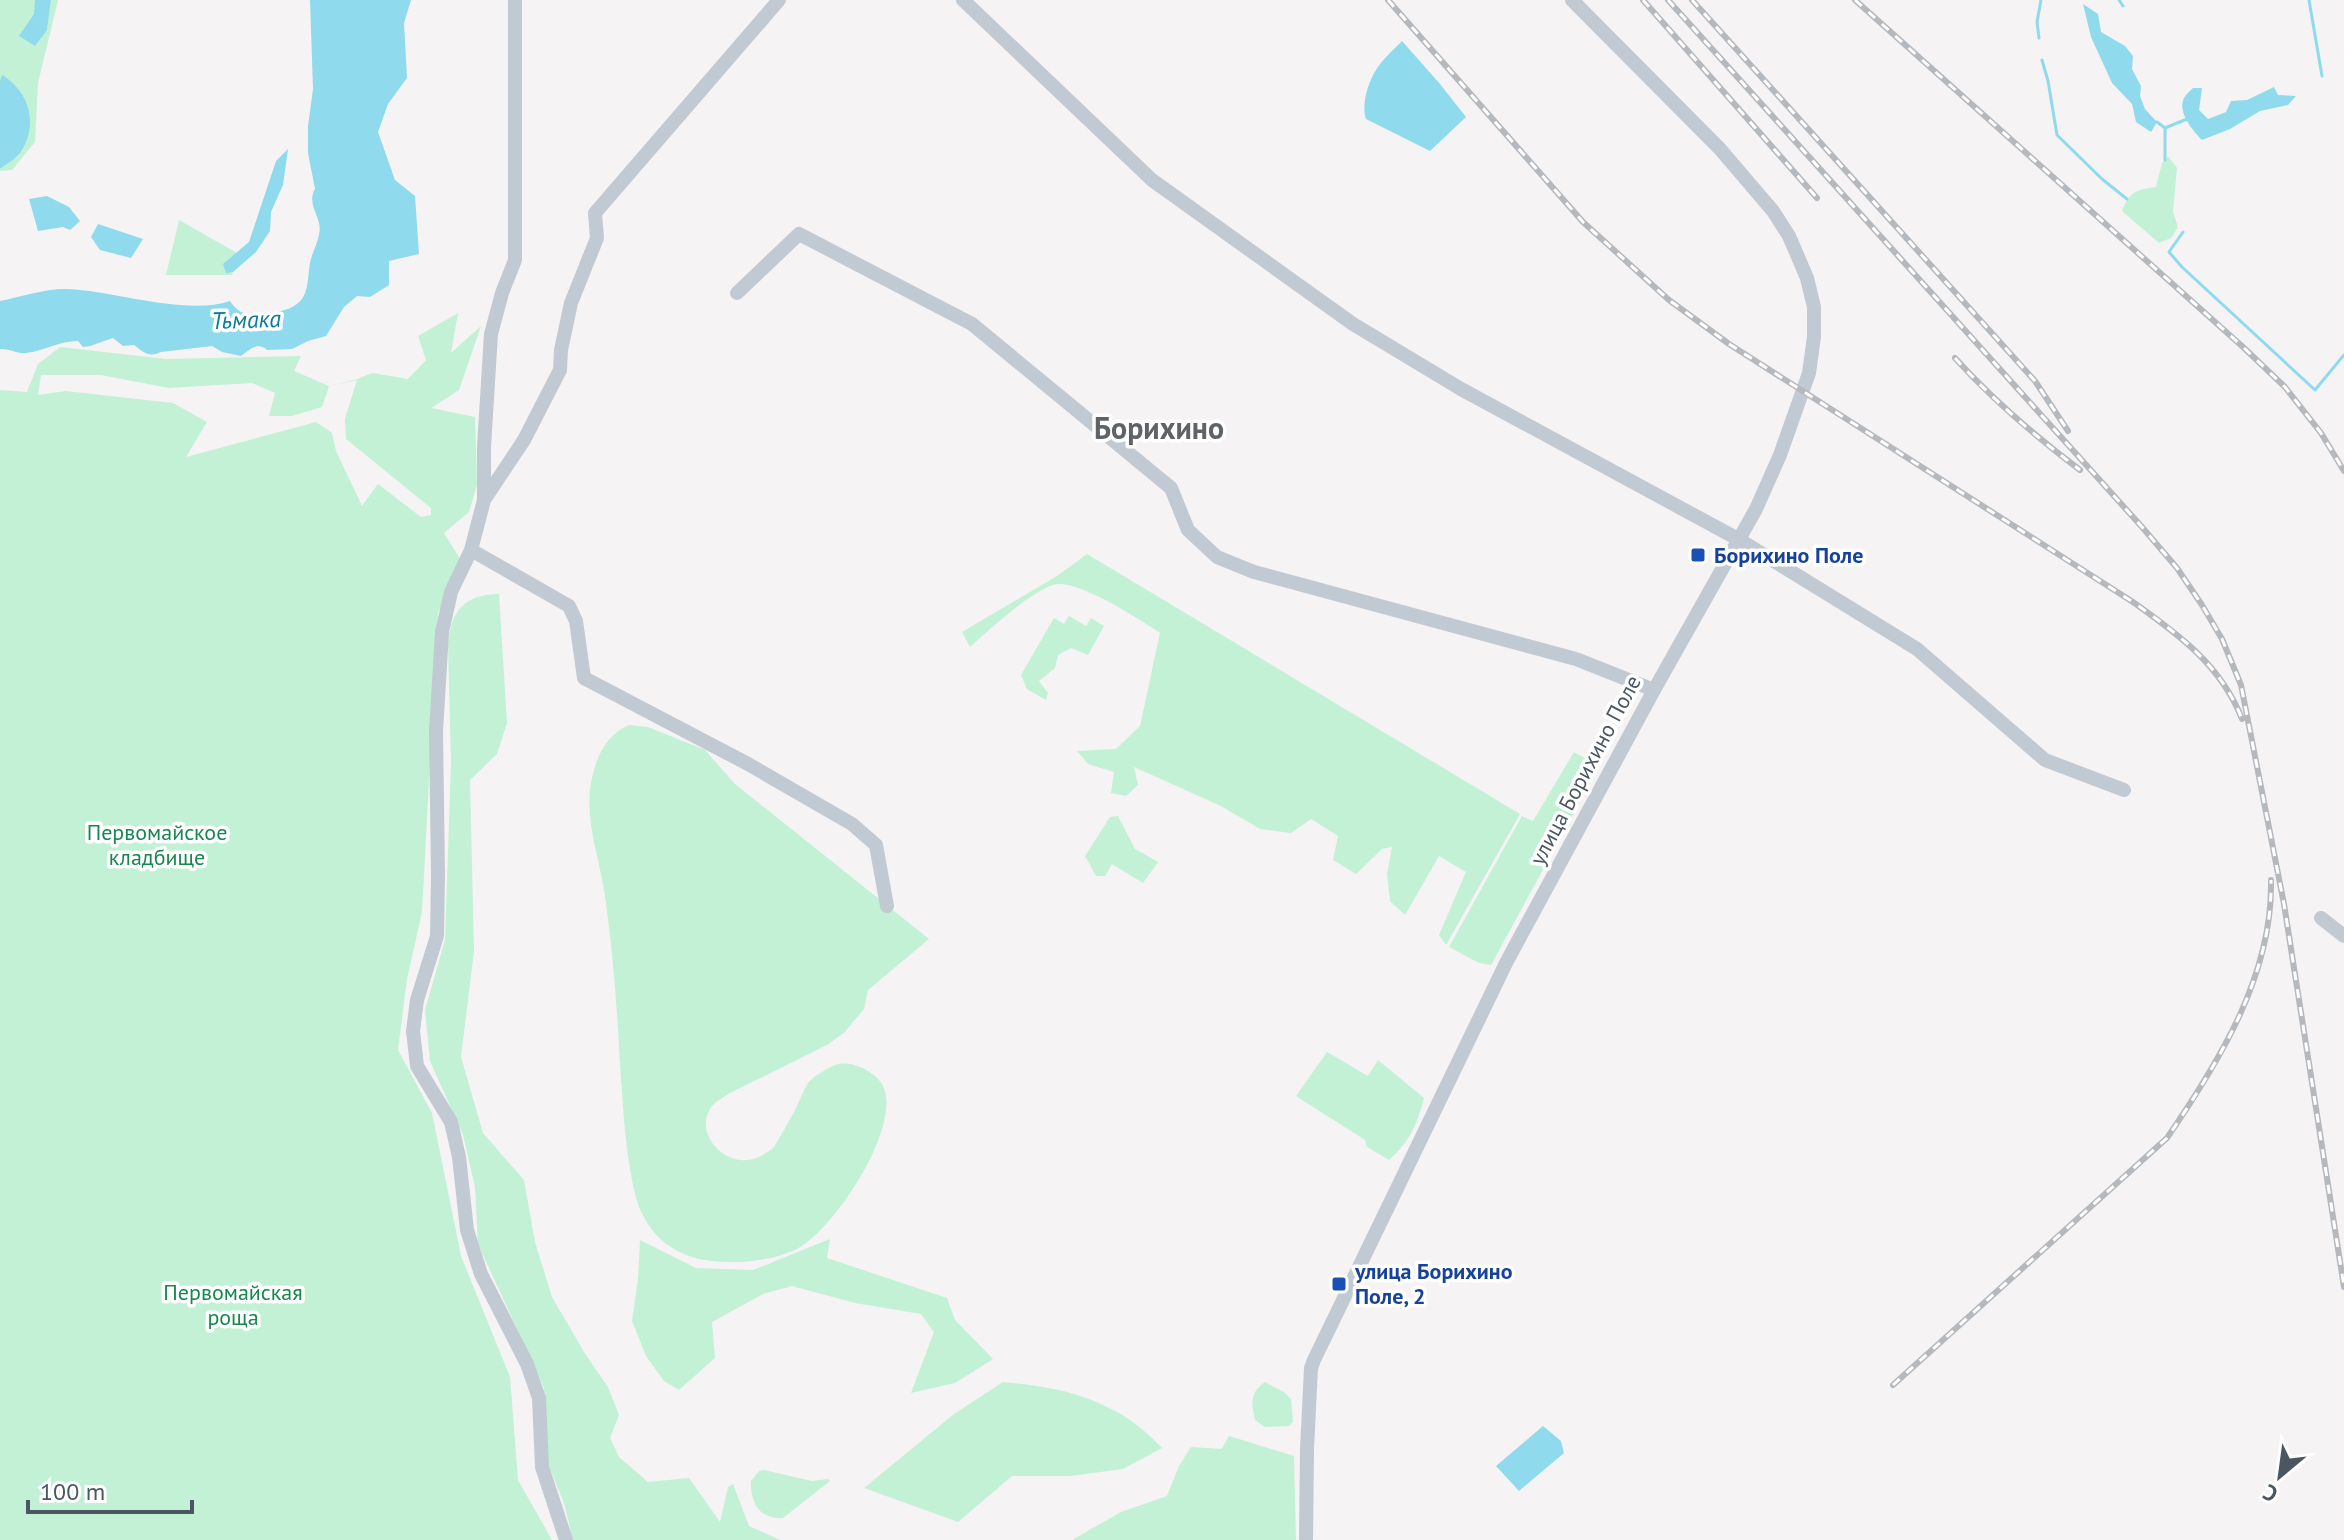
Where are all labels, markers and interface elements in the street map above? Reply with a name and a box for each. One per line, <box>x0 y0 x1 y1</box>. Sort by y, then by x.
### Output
water label: Тьмака <box>211 303 282 336</box>
district label: Борихино <box>1094 408 1224 447</box>
place label: Борихино Поле <box>1714 541 1863 569</box>
marker: Борихино Поле <box>1689 546 1707 564</box>
street label: улица Борихино Поле <box>1523 670 1647 870</box>
park label: Первомайское кладбище <box>87 818 227 871</box>
place label: улица Борихино Поле, 2 <box>1354 1257 1513 1310</box>
marker: улица Борихино Поле, 2 <box>1330 1275 1348 1293</box>
park label: Первомайская роща <box>163 1278 303 1331</box>
north arrow <box>2240 1436 2320 1516</box>
scale bar <box>28 1464 192 1514</box>
text: 100 m <box>40 1476 105 1507</box>
text: С <box>2258 1478 2282 1509</box>

